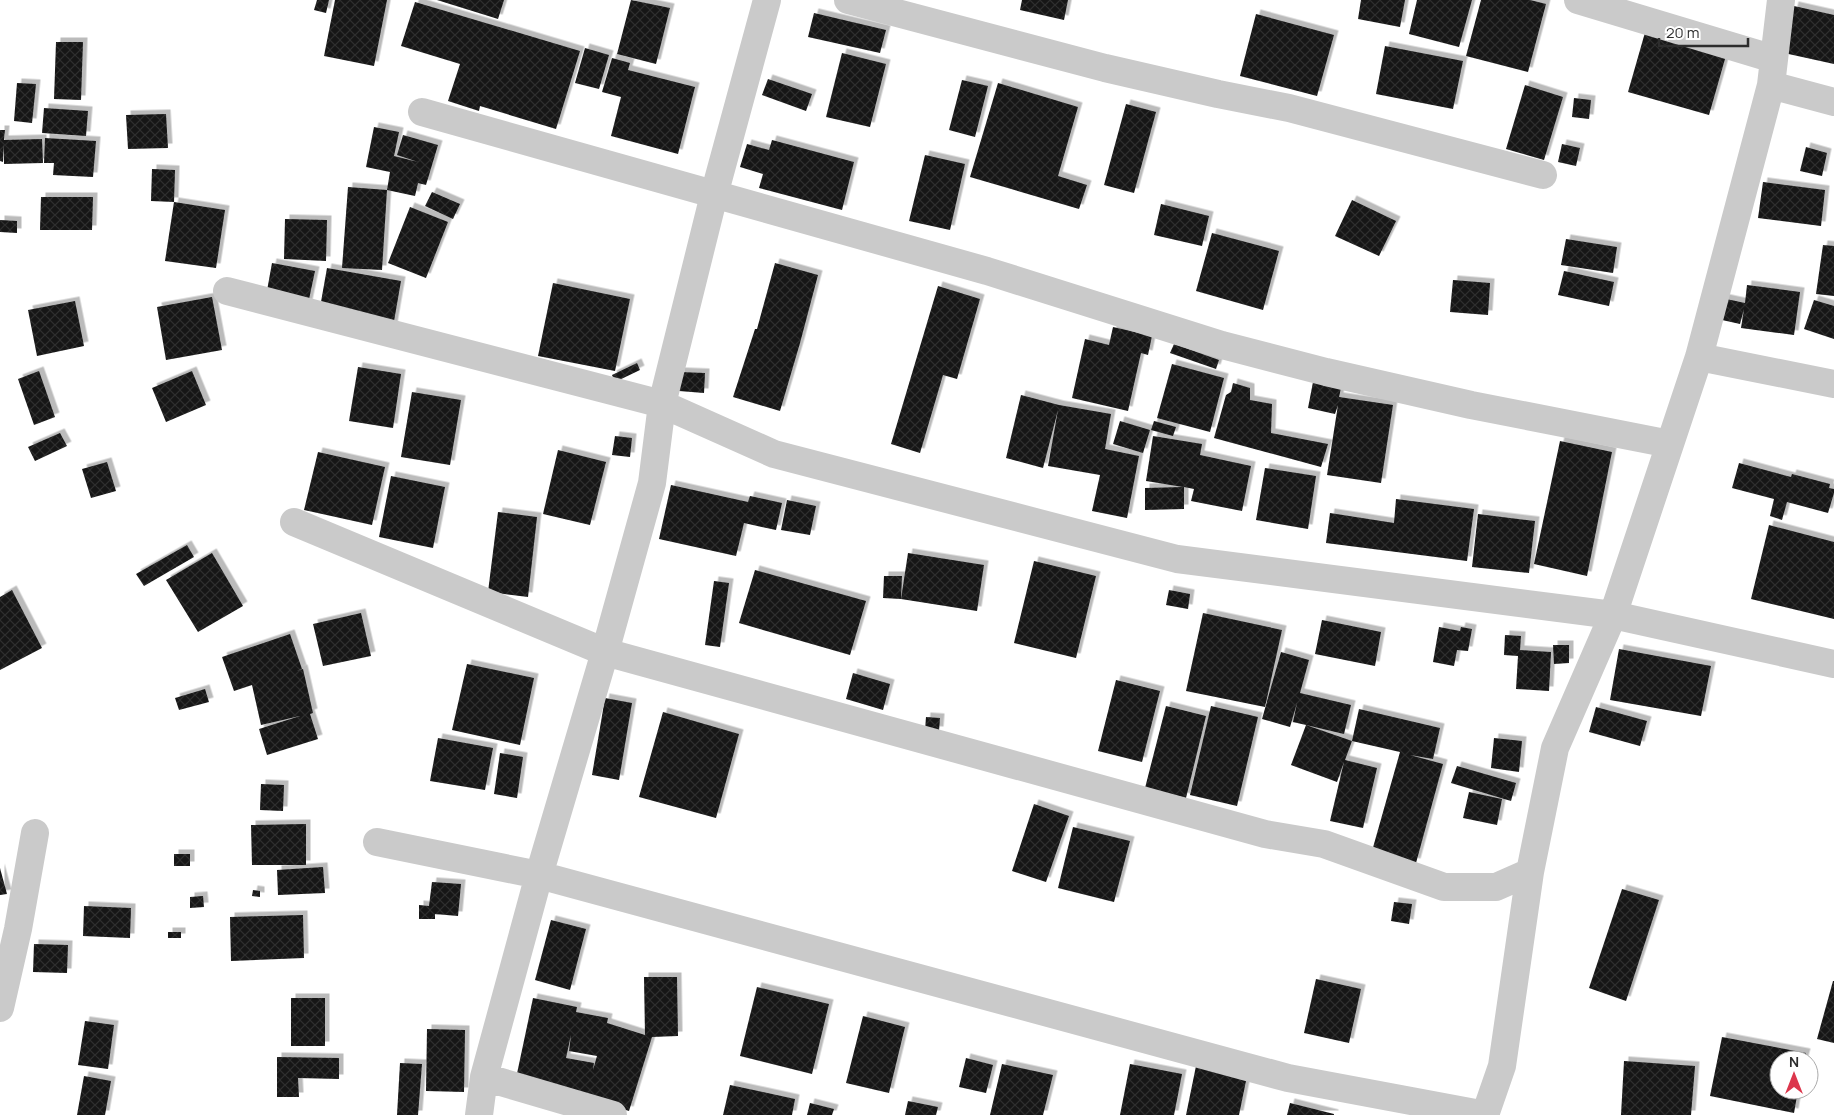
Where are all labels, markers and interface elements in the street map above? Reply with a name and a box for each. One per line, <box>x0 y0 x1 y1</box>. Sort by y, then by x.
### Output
scale bar <box>1659 15 1748 47</box>
text: 20 m <box>1666 22 1699 43</box>
north arrow <box>1769 1050 1819 1100</box>
text: N <box>1789 1052 1799 1071</box>

